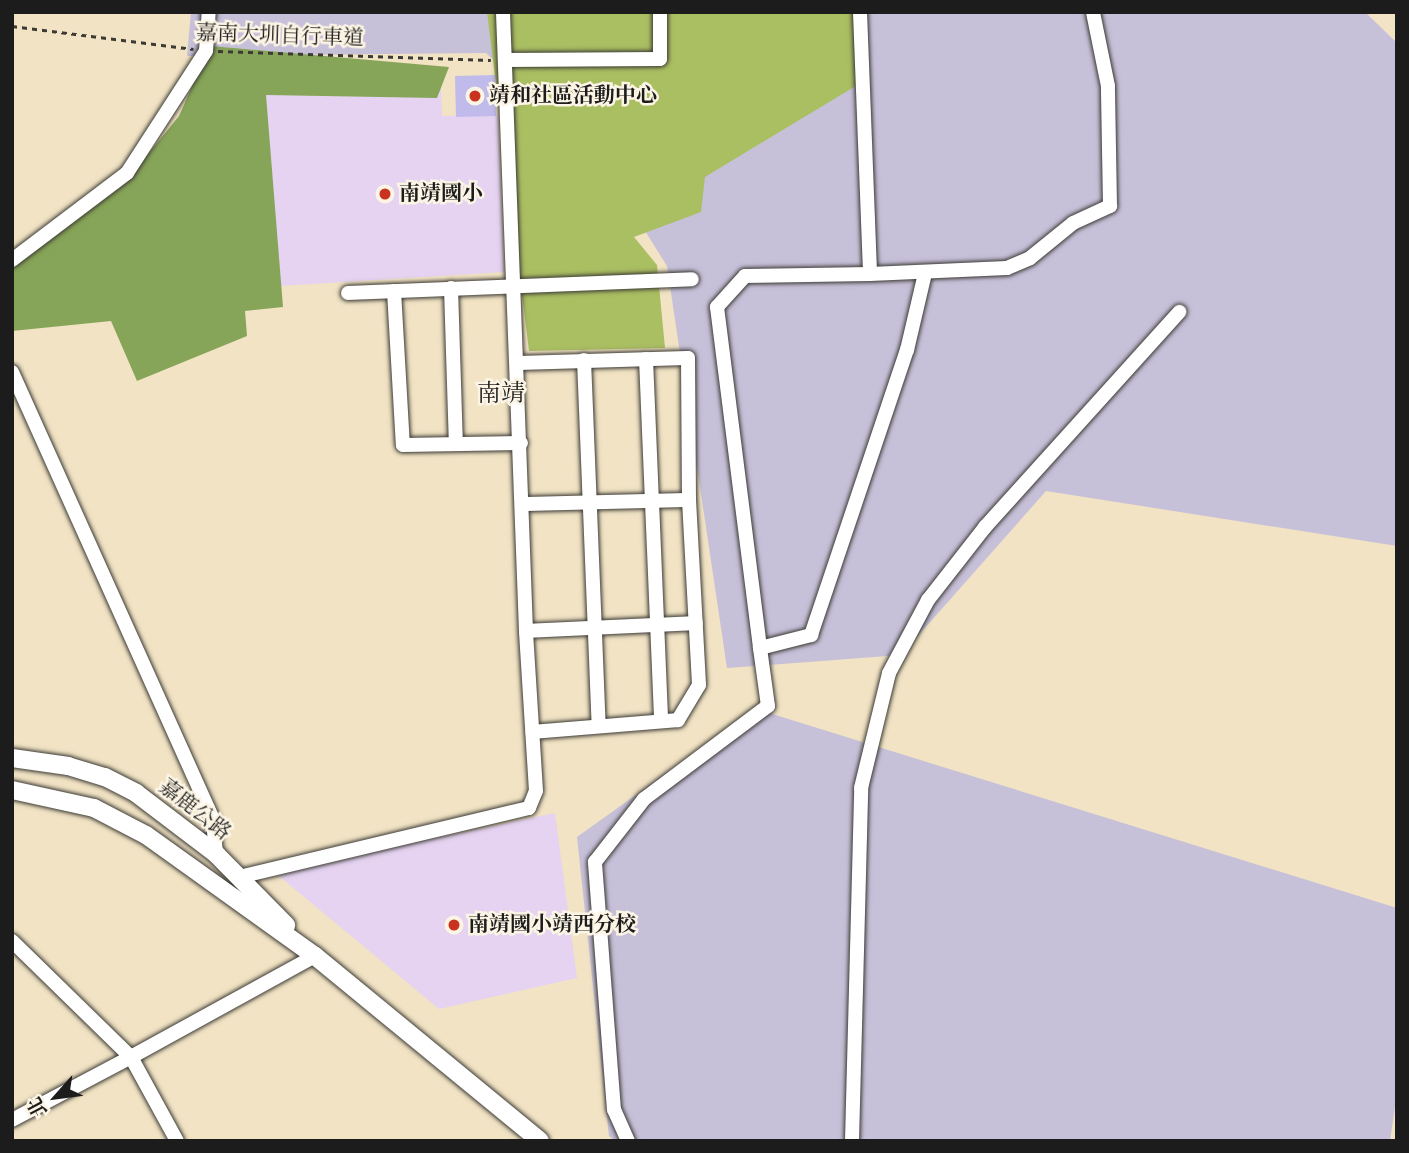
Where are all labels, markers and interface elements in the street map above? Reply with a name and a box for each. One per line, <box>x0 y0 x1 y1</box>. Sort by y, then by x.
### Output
street label: 嘉南大圳自行車道 <box>196 20 364 52</box>
place label: 靖和社區活動中心 <box>489 83 657 109</box>
marker: 靖和社區活動中心 <box>467 88 483 104</box>
place label: 南靖國小 <box>399 181 483 207</box>
marker: 南靖國小 <box>377 186 393 202</box>
district label: 南靖 <box>477 381 525 409</box>
street label: 嘉鹿公路 <box>154 774 236 846</box>
place label: 南靖國小靖西分校 <box>468 912 636 938</box>
marker: 南靖國小靖西分校 <box>446 917 462 933</box>
north arrow <box>21 1062 91 1132</box>
text: 北 <box>22 1093 53 1121</box>

